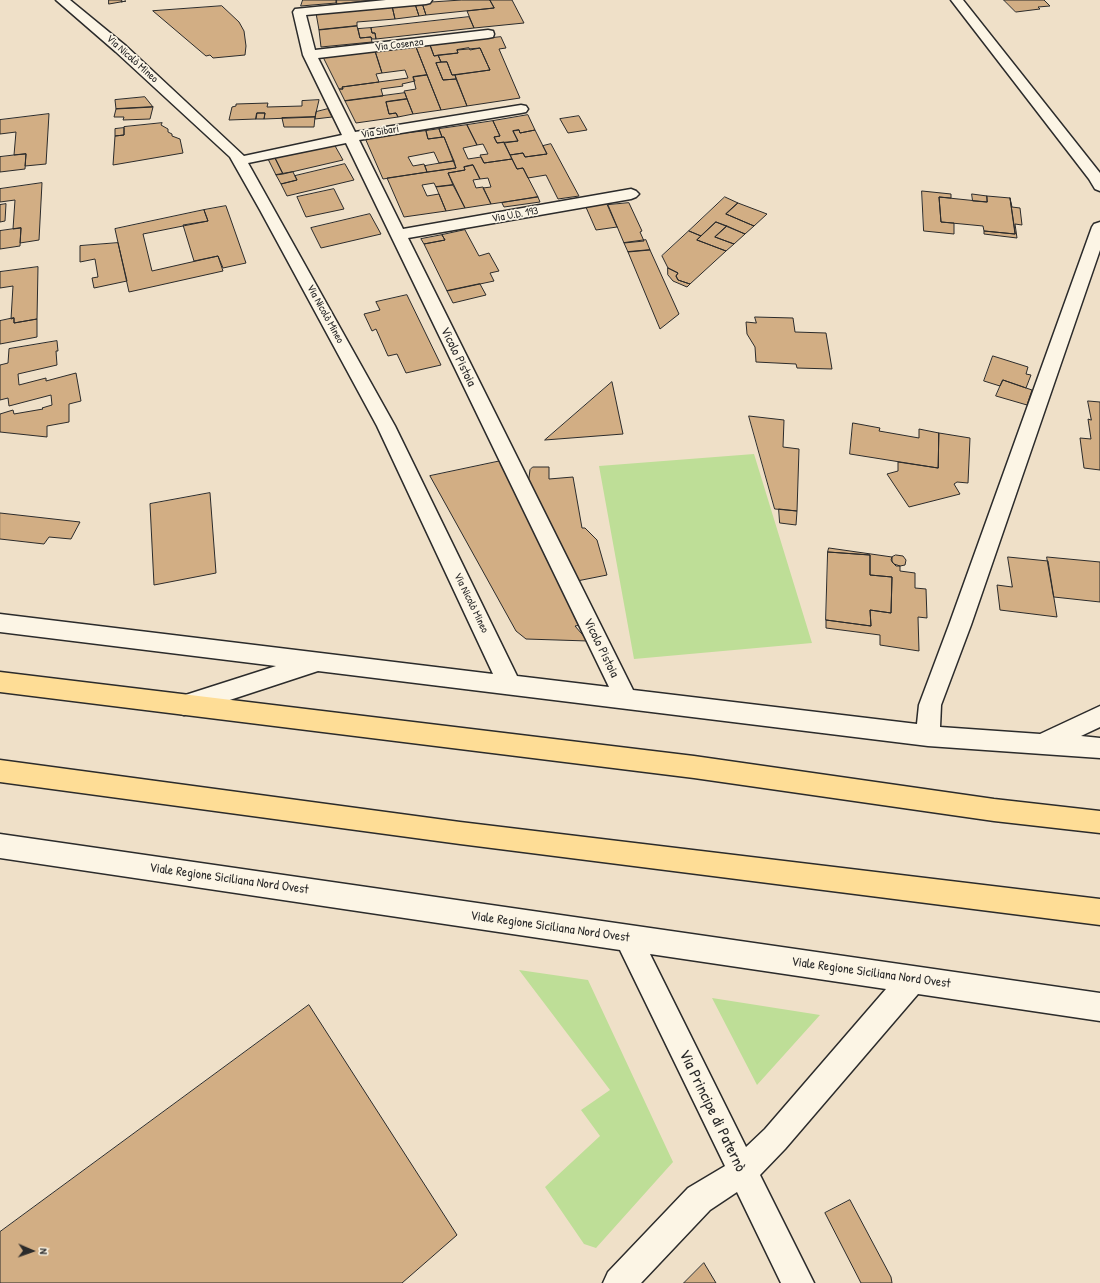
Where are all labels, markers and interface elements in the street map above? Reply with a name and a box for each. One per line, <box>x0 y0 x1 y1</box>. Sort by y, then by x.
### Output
street label: Via Nicolò Mineo <box>103 32 161 86</box>
street label: Via Cosenza <box>374 35 424 55</box>
street label: Via Sibari <box>360 122 400 142</box>
street label: Via U.D. 193 <box>491 204 539 226</box>
street label: Via Nicolò Mineo <box>303 282 347 346</box>
street label: Vicolo Pistoia <box>437 325 479 389</box>
street label: Via Nicolò Mineo <box>451 571 491 635</box>
street label: Vicolo Pistoia <box>580 616 622 680</box>
street label: Viale Regione Siciliana Nord Ovest <box>148 860 310 898</box>
street label: Viale Regione Siciliana Nord Ovest <box>469 908 631 946</box>
street label: Viale Regione Siciliana Nord Ovest <box>790 954 952 992</box>
street label: Via Principe di Paternò <box>674 1047 750 1175</box>
north arrow <box>12 1231 52 1271</box>
text: N <box>37 1248 51 1255</box>

